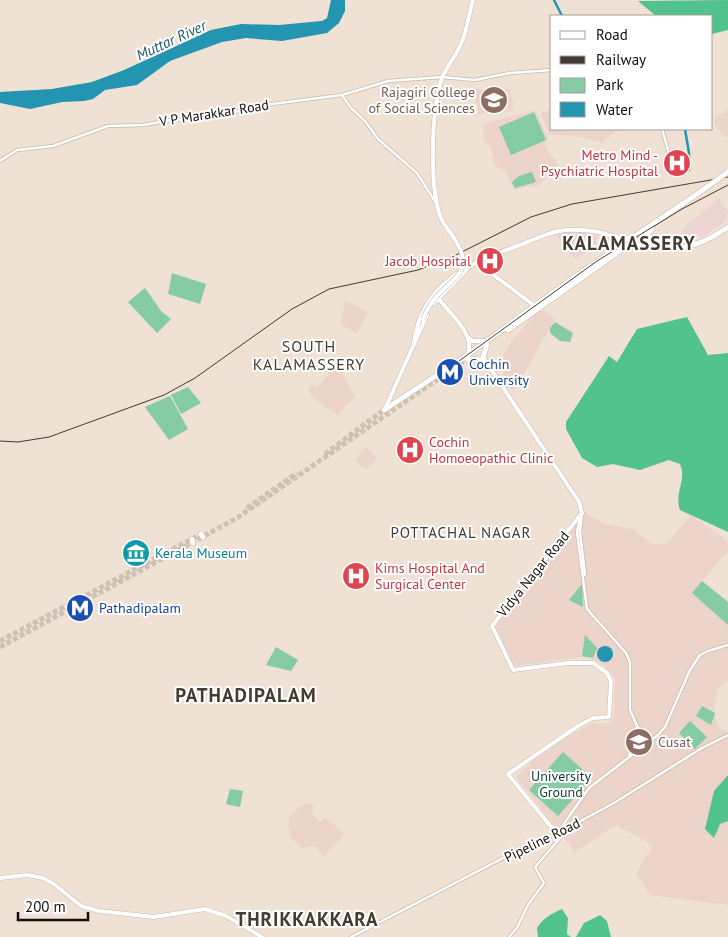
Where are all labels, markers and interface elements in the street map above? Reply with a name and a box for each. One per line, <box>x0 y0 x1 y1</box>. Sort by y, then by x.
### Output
water label: Muttar River <box>133 15 210 64</box>
legend <box>550 15 713 130</box>
text: Road <box>596 25 628 44</box>
text: Railway <box>596 50 646 69</box>
text: Park <box>596 75 624 94</box>
place label: Rajagiri College of Social Sciences <box>368 83 475 117</box>
school or university icon: Rajagiri College of Social Sciences <box>479 85 509 115</box>
street label: V P Marakkar Road <box>157 95 270 131</box>
text: Water <box>596 100 633 119</box>
place label: Metro Mind - Psychiatric Hospital <box>541 146 658 180</box>
hospital icon: Metro Mind - Psychiatric Hospital <box>662 148 692 178</box>
district label: KALAMASSERY <box>562 231 696 255</box>
hospital icon: Jacob Hospital <box>475 246 505 276</box>
place label: Jacob Hospital <box>384 252 471 270</box>
district label: SOUTH KALAMASSERY <box>253 336 365 374</box>
place label: Cochin University <box>469 355 529 389</box>
metro station icon: Cochin University <box>435 357 465 387</box>
place label: Cochin Homoeopathic Clinic <box>429 433 553 467</box>
hospital icon: Cochin Homoeopathic Clinic <box>395 435 425 465</box>
district label: POTTACHAL NAGAR <box>391 523 531 542</box>
street label: Vidya Nagar Road <box>492 527 573 621</box>
museum icon: Kerala Museum <box>121 538 151 568</box>
place label: Kerala Museum <box>155 544 247 562</box>
place label: Kims Hospital And Surgical Center <box>375 559 485 593</box>
hospital icon: Kims Hospital And Surgical Center <box>341 561 371 591</box>
metro station icon: Pathadipalam <box>65 593 95 623</box>
place label: Pathadipalam <box>99 599 181 617</box>
district label: PATHADIPALAM <box>175 683 317 707</box>
school or university icon: Cusat <box>624 727 654 757</box>
place label: Cusat <box>658 733 691 751</box>
park label: University Ground <box>531 767 591 801</box>
street label: Pipeline Road <box>501 814 583 866</box>
scale bar <box>18 890 88 922</box>
text: 200 m <box>25 897 66 916</box>
district label: THRIKKAKKARA <box>235 907 379 931</box>

